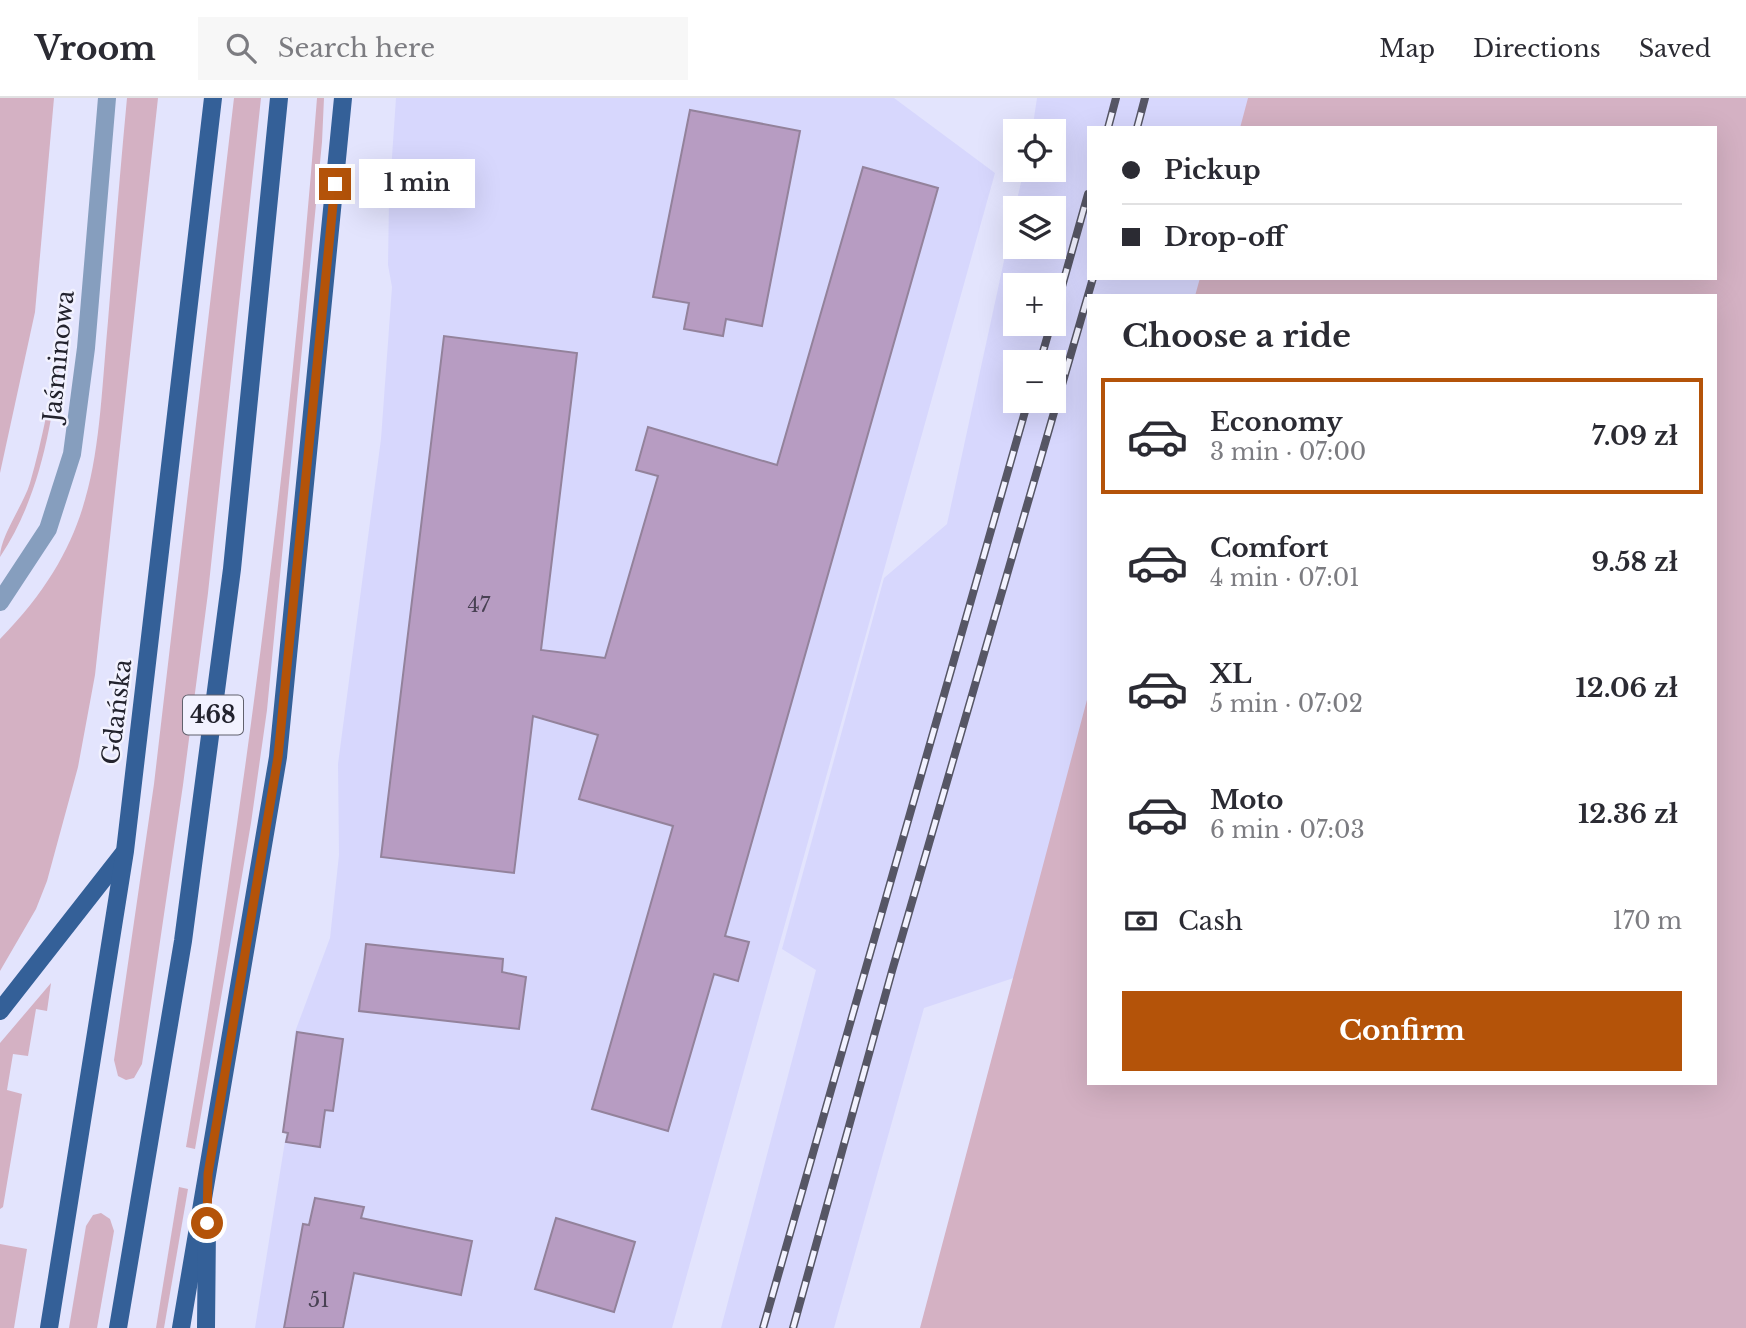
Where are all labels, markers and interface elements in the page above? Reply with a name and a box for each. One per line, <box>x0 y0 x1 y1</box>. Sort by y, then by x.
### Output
search box <box>198 17 688 80</box>
text: Vroom <box>35 28 156 69</box>
icon: search <box>222 29 260 67</box>
text: Search here <box>278 32 435 64</box>
text: Map <box>1379 34 1435 63</box>
text: Directions <box>1473 34 1601 63</box>
text: Saved <box>1639 34 1711 63</box>
map controls <box>1003 119 1066 413</box>
button: locate <box>1003 119 1066 182</box>
text: Pickup <box>1164 154 1261 186</box>
callout: 1 min <box>360 160 475 208</box>
route end <box>319 168 351 200</box>
text: 1 min <box>384 169 450 197</box>
button: layers <box>1003 196 1066 259</box>
text: Drop-off <box>1164 221 1285 253</box>
button: + <box>1003 273 1066 336</box>
street label: Jaśminowa <box>37 288 80 426</box>
text: Choose a ride <box>1122 316 1351 356</box>
button: − <box>1003 350 1066 413</box>
icon: car <box>1126 405 1189 468</box>
text: Economy <box>1210 406 1343 438</box>
text: 7.09 zł <box>1592 420 1678 452</box>
text: 3 min · 07:00 <box>1210 438 1366 466</box>
icon: car <box>1126 531 1189 594</box>
text: Comfort <box>1210 532 1328 564</box>
text: 9.58 zł <box>1591 546 1678 578</box>
text: 4 min · 07:01 <box>1210 564 1359 592</box>
house number: 47 <box>468 592 491 618</box>
street label: Gdańska <box>96 657 137 766</box>
icon: car <box>1126 657 1189 720</box>
text: XL <box>1210 658 1252 690</box>
text: 12.06 zł <box>1575 672 1678 704</box>
text: 5 min · 07:02 <box>1210 690 1363 718</box>
road number: 468 <box>183 695 243 734</box>
icon: car <box>1126 783 1189 846</box>
text: Moto <box>1210 784 1283 816</box>
text: 12.36 zł <box>1578 798 1678 830</box>
text: 6 min · 07:03 <box>1210 816 1365 844</box>
icon: cash <box>1122 902 1160 940</box>
text: Cash <box>1178 905 1243 937</box>
text: 170 m <box>1612 907 1682 935</box>
button: Confirm <box>1122 991 1682 1071</box>
route start <box>191 1207 223 1239</box>
house number: 51 <box>308 1287 330 1313</box>

